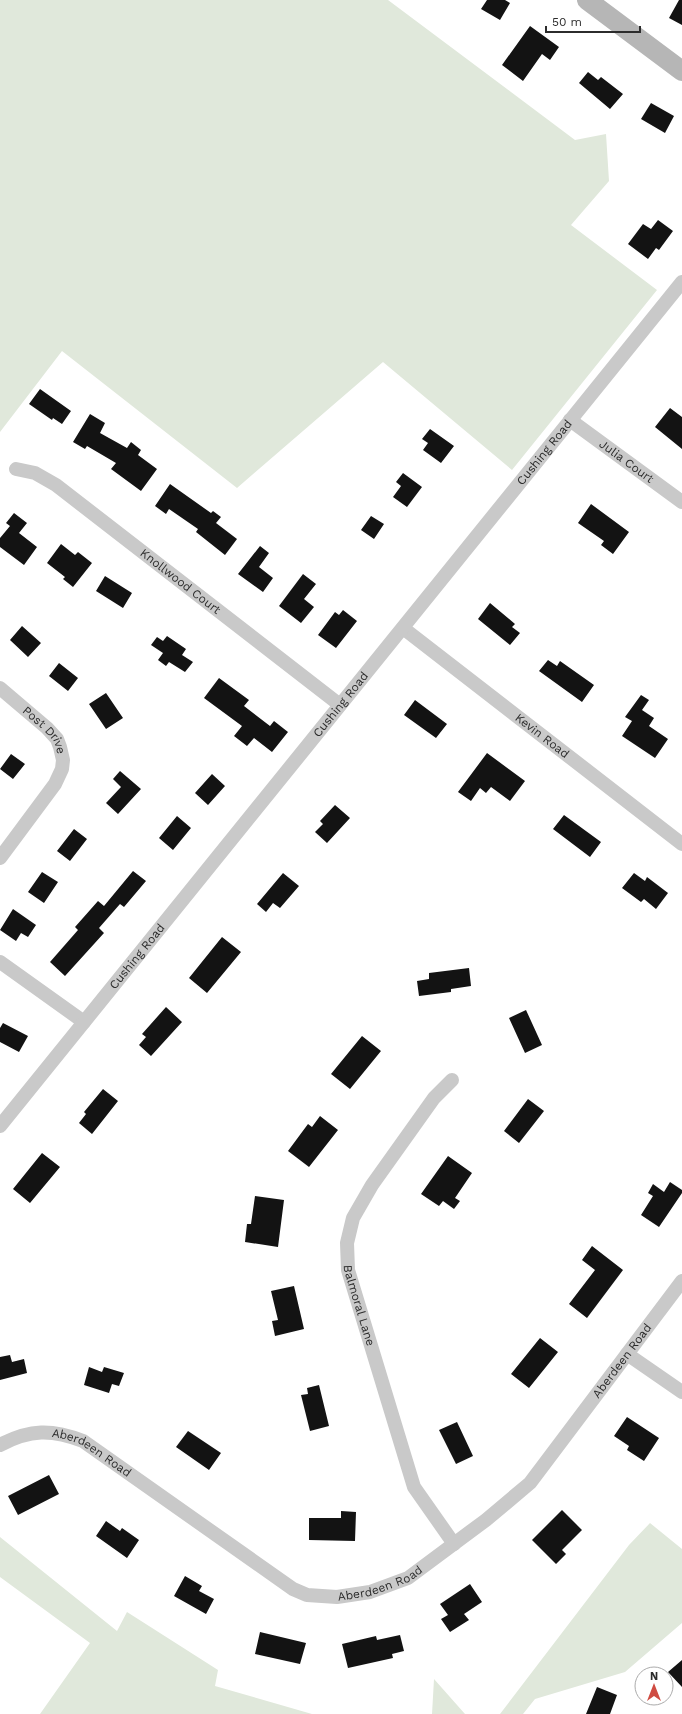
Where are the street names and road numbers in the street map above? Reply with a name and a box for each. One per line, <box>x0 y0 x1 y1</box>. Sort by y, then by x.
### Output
street label: Cushing Road <box>514 417 575 488</box>
street label: Julia Court <box>597 437 656 486</box>
street label: Knollwood Court <box>137 546 223 617</box>
street label: Cushing Road <box>310 669 371 740</box>
street label: Post Drive <box>20 703 68 755</box>
street label: Kevin Road <box>512 710 572 761</box>
street label: Cushing Road <box>106 921 168 992</box>
street label: Balmoral Lane <box>341 1265 378 1348</box>
street label: Aberdeen Road <box>589 1321 654 1401</box>
street label: Aberdeen Road <box>51 1426 134 1480</box>
street label: Aberdeen Road <box>337 1563 425 1604</box>

